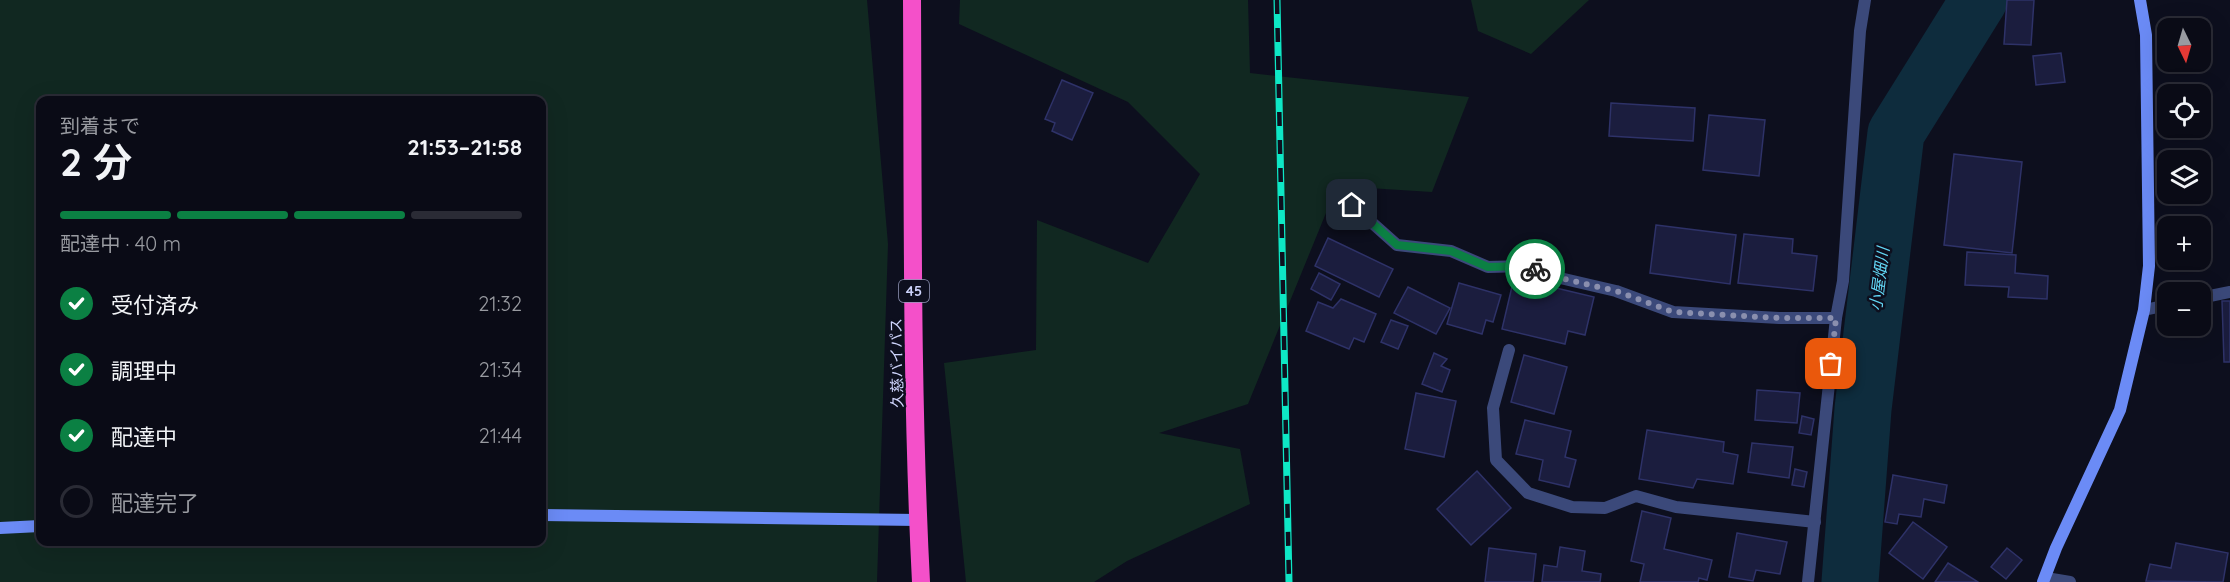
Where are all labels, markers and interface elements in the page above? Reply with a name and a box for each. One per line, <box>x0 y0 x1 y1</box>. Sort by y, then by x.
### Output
north arrow <box>2157 18 2211 72</box>
map controls <box>2157 18 2211 336</box>
button: locate <box>2157 84 2211 138</box>
text: 到着まで <box>60 113 140 138</box>
text: 21:53–21:58 <box>407 133 522 161</box>
text: 2 分 <box>60 137 132 186</box>
button: layers <box>2157 150 2211 204</box>
pin <box>1326 179 1377 230</box>
icon: home <box>1335 188 1368 221</box>
button: + <box>2157 216 2211 270</box>
text: 配達中 · 40 m <box>60 231 181 256</box>
courier <box>1505 239 1565 299</box>
water label: 小屋畑川 <box>1865 244 1893 312</box>
icon: bike <box>1519 253 1552 286</box>
road number: 45 <box>899 280 929 302</box>
button: − <box>2157 282 2211 336</box>
icon: check <box>60 287 93 320</box>
text: 受付済み <box>111 291 199 319</box>
text: 21:32 <box>478 291 522 316</box>
street label: 久慈バイパス <box>886 318 907 408</box>
pin <box>1805 338 1856 389</box>
icon: bag <box>1814 347 1847 380</box>
icon: check <box>60 353 93 386</box>
text: 調理中 <box>111 357 177 385</box>
text: 21:34 <box>479 357 522 382</box>
icon: check <box>60 419 93 452</box>
text: 配達中 <box>111 423 177 451</box>
text: 21:44 <box>479 423 522 448</box>
text: 配達完了 <box>111 489 199 517</box>

